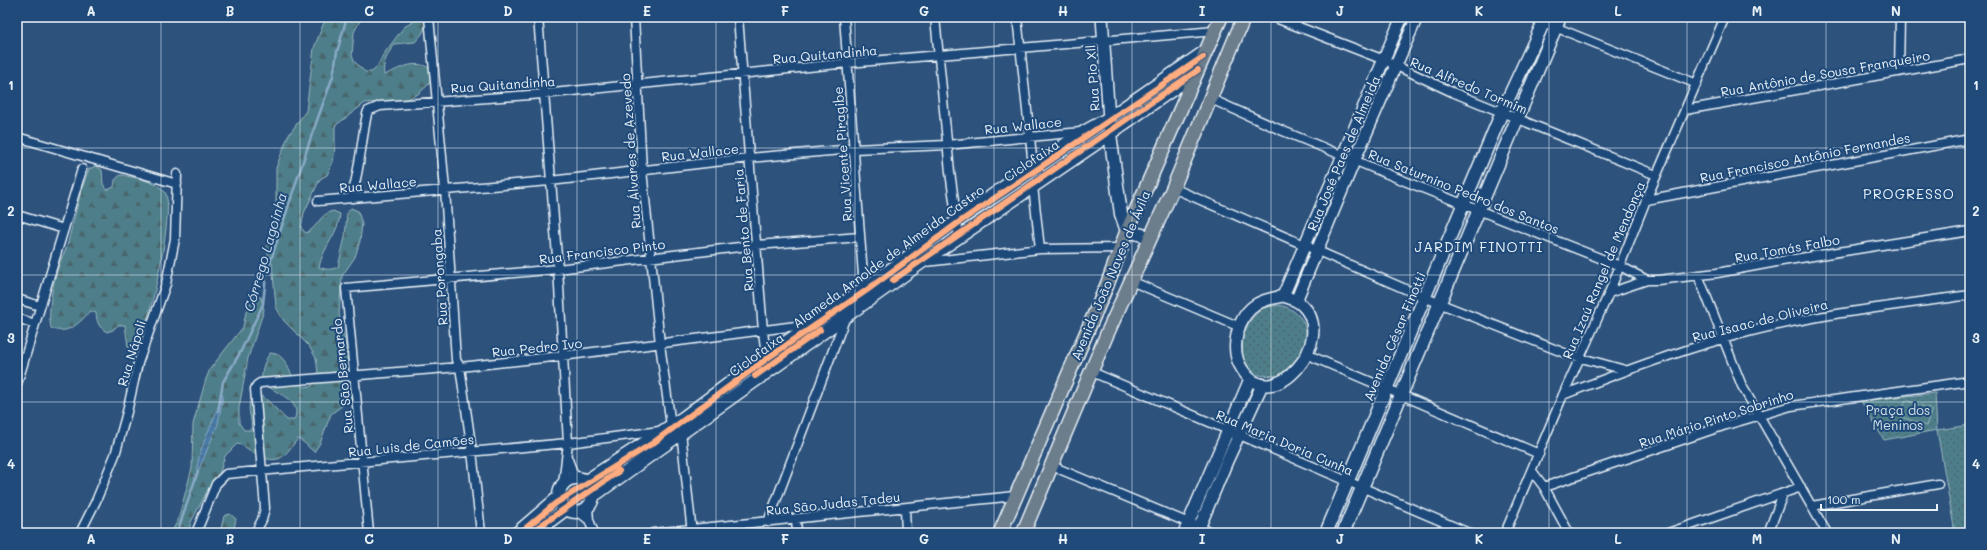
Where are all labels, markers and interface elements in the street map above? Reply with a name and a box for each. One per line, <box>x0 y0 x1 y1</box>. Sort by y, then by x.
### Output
text: A <box>86 2 96 19</box>
text: B <box>226 2 235 19</box>
text: C <box>364 2 374 19</box>
text: D <box>503 2 513 19</box>
text: E <box>643 2 651 19</box>
text: F <box>781 2 789 19</box>
text: G <box>919 2 929 19</box>
text: H <box>1058 2 1068 19</box>
text: I <box>1199 2 1206 19</box>
text: J <box>1336 2 1344 19</box>
text: K <box>1475 2 1484 19</box>
text: L <box>1614 2 1622 19</box>
text: M <box>1752 2 1762 19</box>
text: N <box>1891 2 1901 19</box>
street label: Rua Quitandinha <box>772 41 878 67</box>
street label: Rua Pio Xll <box>1081 44 1103 112</box>
street label: Rua Antônio de Sousa Franqueiro <box>1719 46 1931 100</box>
street label: Rua Alfredo Tormim <box>1408 53 1530 117</box>
street label: Rua Quitandinha <box>450 72 556 96</box>
street label: Rua Álvares de Azevedo <box>616 73 644 229</box>
street label: Rua José Paes de Almeida <box>1303 73 1383 233</box>
text: 1 <box>8 76 14 93</box>
text: 1 <box>1973 76 1979 93</box>
street label: Rua Vicente Piragibe <box>829 86 855 222</box>
street label: Rua Wallace <box>984 112 1062 138</box>
street label: Rua Francisco Antônio Fernandes <box>1698 128 1912 186</box>
street label: Ciclofaixa <box>1000 135 1062 185</box>
street label: Rua Wallace <box>661 139 739 165</box>
street label: Rua Saturnino Pedro dos Santos <box>1366 145 1562 237</box>
street label: Rua Bento de Faria <box>729 168 757 292</box>
street label: Rua Wallace <box>339 172 417 196</box>
street label: Rua Izaú Rangel de Mendonça <box>1558 178 1648 362</box>
street label: Alameda Arnolde de Almeida Castro <box>789 181 987 331</box>
district label: PROGRESSO <box>1863 184 1955 203</box>
street label: Avenida João Naves de Ávila <box>1067 188 1153 362</box>
water label: Córrego Lagoinha <box>239 190 291 314</box>
text: 2 <box>7 202 15 219</box>
text: 2 <box>1972 202 1980 219</box>
street label: Rua Porongaba <box>427 228 451 326</box>
street label: Rua Tomás Falbo <box>1733 230 1841 266</box>
street label: Rua Francisco Pinto <box>538 235 666 267</box>
district label: JARDIM FINOTTI <box>1415 237 1543 256</box>
street label: Avenida César Finotti <box>1359 269 1429 403</box>
street label: Rua Isaac de Oliveira <box>1690 295 1830 345</box>
street label: Rua São Bernardo <box>327 317 356 434</box>
street label: Rua Nápoli <box>113 318 149 388</box>
street label: Ciclofaixa <box>725 328 787 380</box>
text: 3 <box>7 329 15 346</box>
text: 3 <box>1972 329 1980 346</box>
street label: Rua Pedro Ivo <box>491 334 583 360</box>
street label: Rua Mário Pinto Sobrinho <box>1637 385 1796 451</box>
park label: Praça dos Meninos <box>1866 401 1930 433</box>
street label: Rua Maria Doria Cunha <box>1214 405 1356 479</box>
street label: Rua Luis de Camões <box>347 430 475 460</box>
text: 4 <box>7 455 15 472</box>
text: 4 <box>1972 455 1980 472</box>
scale bar <box>1821 486 1937 512</box>
street label: Rua São Judas Tadeu <box>765 488 901 518</box>
text: 100 m <box>1827 491 1861 507</box>
text: A <box>86 530 96 547</box>
text: B <box>226 530 235 547</box>
text: C <box>364 530 374 547</box>
text: D <box>503 530 513 547</box>
text: E <box>643 530 651 547</box>
text: F <box>781 530 789 547</box>
text: G <box>919 530 929 547</box>
text: H <box>1058 530 1068 547</box>
text: I <box>1199 530 1206 547</box>
text: J <box>1336 530 1344 547</box>
text: K <box>1475 530 1484 547</box>
text: L <box>1614 530 1622 547</box>
text: M <box>1752 530 1762 547</box>
text: N <box>1891 530 1901 547</box>

